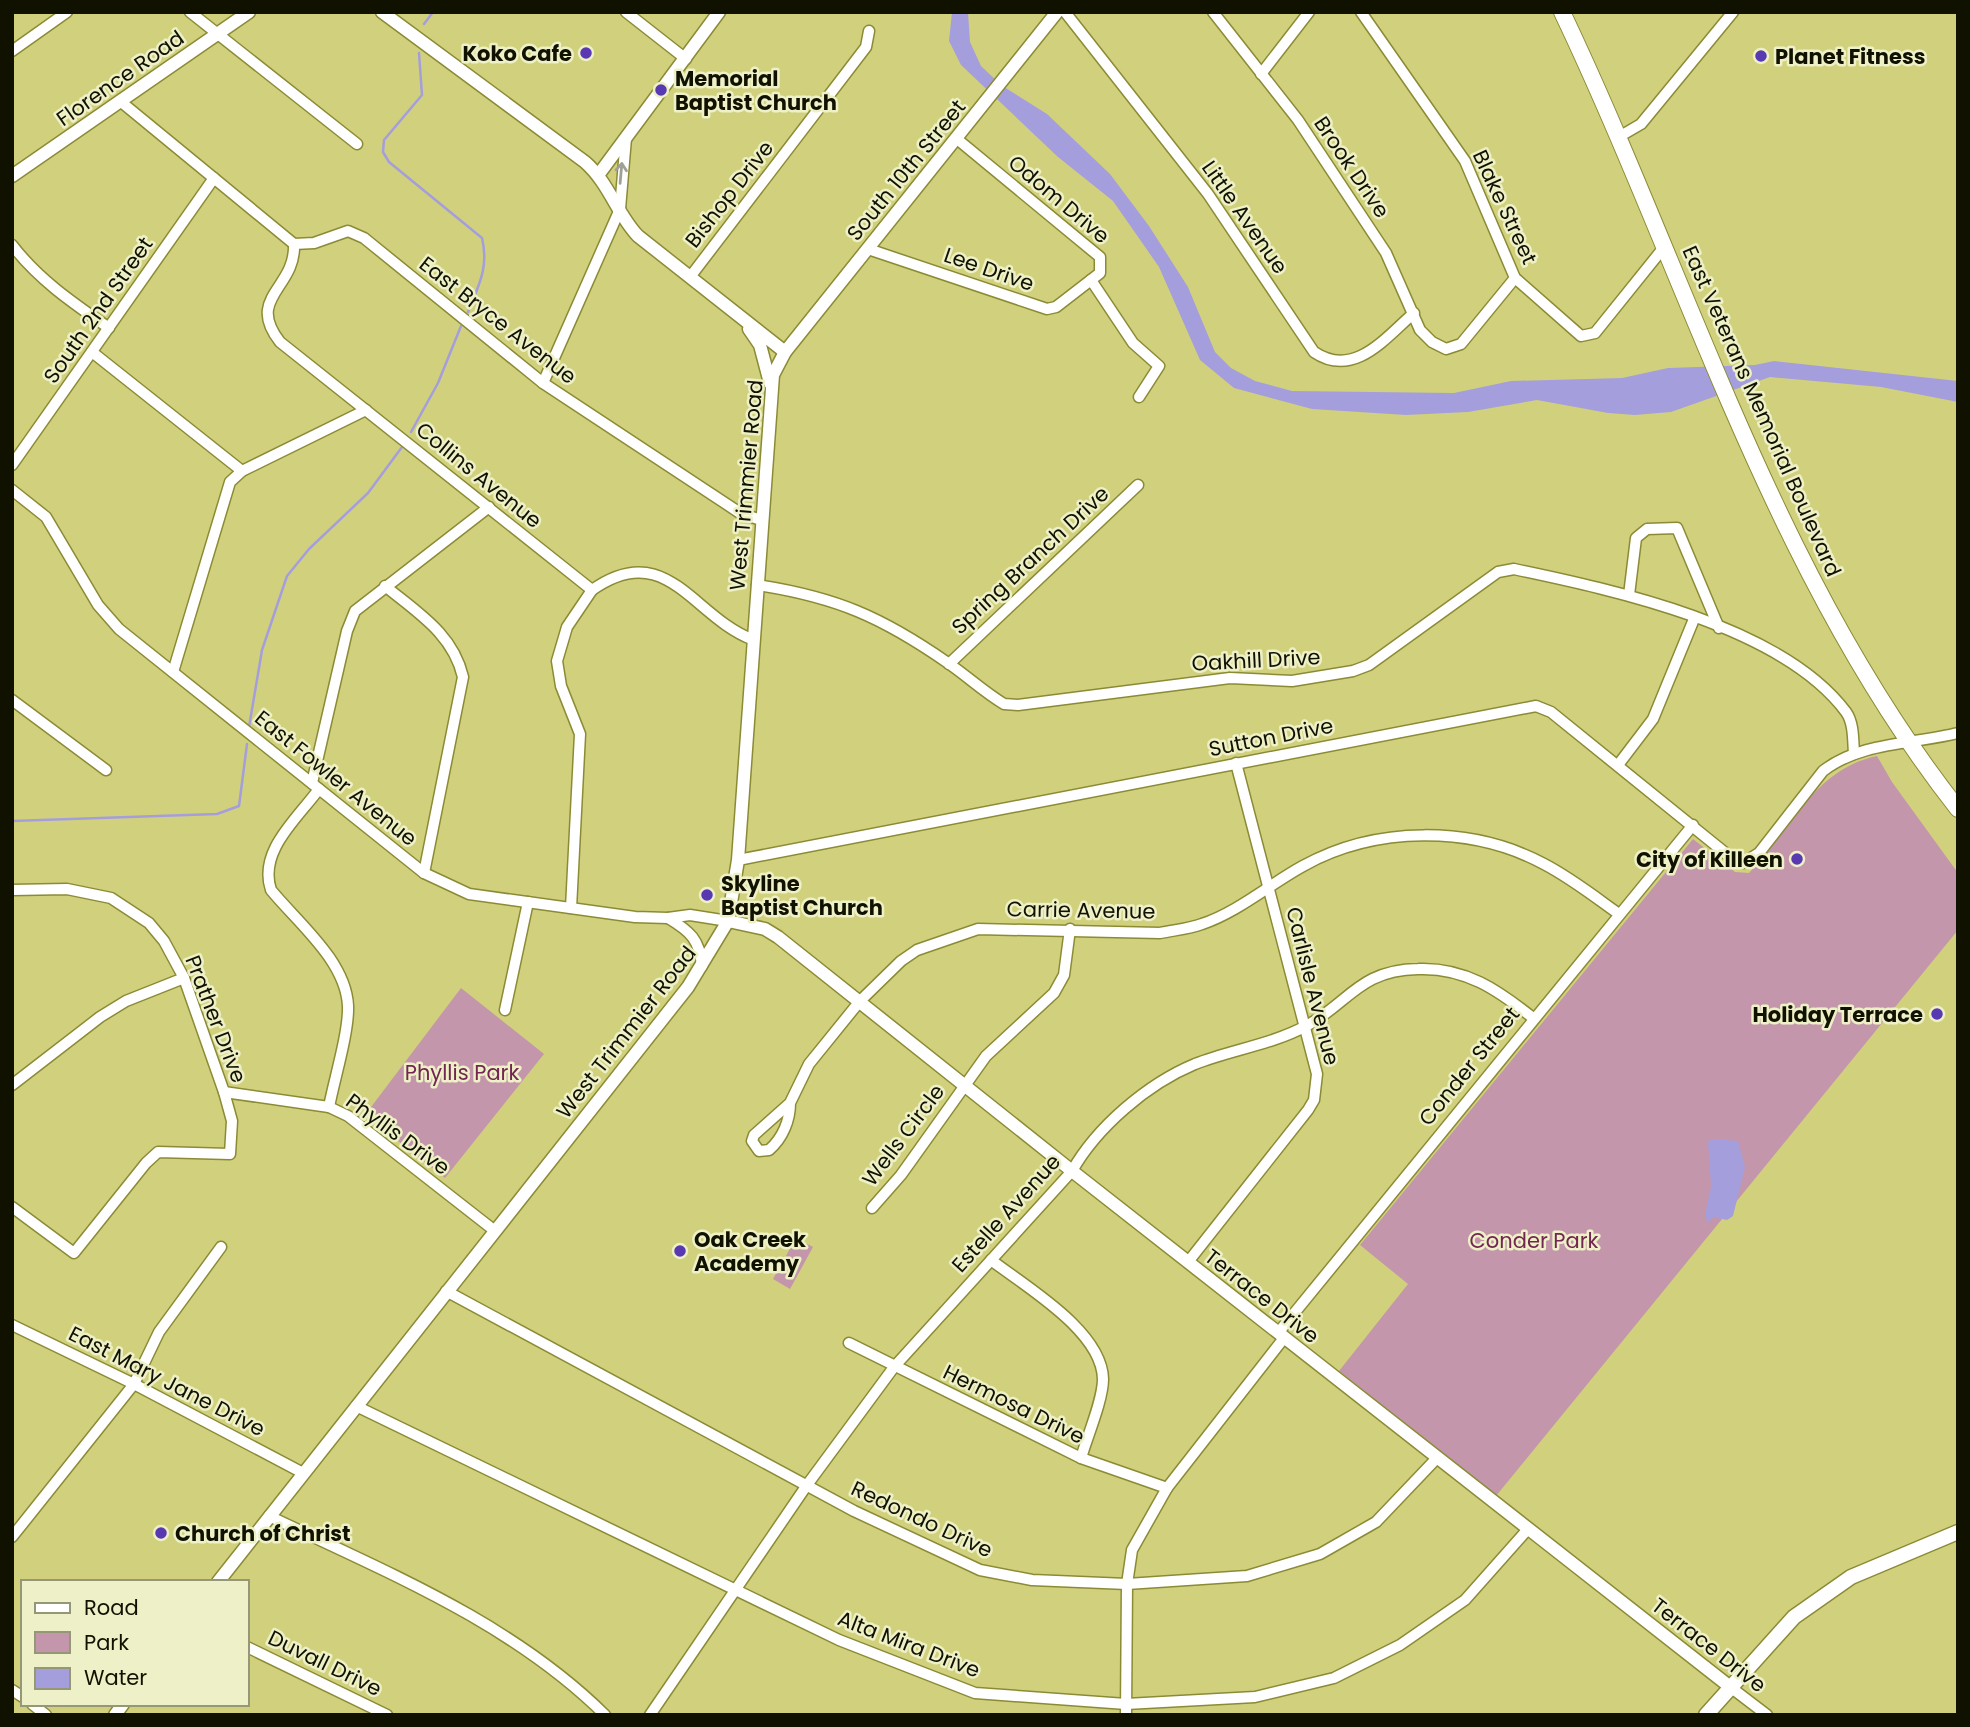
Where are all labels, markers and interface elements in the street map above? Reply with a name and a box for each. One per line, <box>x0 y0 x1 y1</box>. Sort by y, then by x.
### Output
street label: Florence Road <box>50 23 190 133</box>
place label: Koko Cafe <box>462 39 572 68</box>
place label: Planet Fitness <box>1775 42 1925 71</box>
marker: Koko Cafe <box>578 45 594 61</box>
marker: Planet Fitness <box>1753 48 1769 64</box>
place label: Memorial Baptist Church <box>675 64 837 117</box>
marker: Memorial Baptist Church <box>653 82 669 98</box>
street label: South 10th Street <box>840 93 972 247</box>
street label: Brook Drive <box>1307 111 1397 223</box>
street label: Bishop Drive <box>678 135 780 253</box>
street label: Blake Street <box>1466 145 1544 269</box>
street label: Odom Drive <box>1002 148 1116 250</box>
street label: Little Avenue <box>1195 155 1295 279</box>
one-way arrow <box>615 163 628 185</box>
street label: South 2nd Street <box>37 231 159 389</box>
street label: Lee Drive <box>940 240 1038 298</box>
street label: East Veterans Memorial Boulevard <box>1676 241 1848 581</box>
street label: East Bryce Avenue <box>413 249 583 391</box>
street label: West Trimmier Road <box>722 378 770 592</box>
street label: Collins Avenue <box>410 415 548 535</box>
street label: Spring Branch Drive <box>945 479 1115 641</box>
street label: Oakhill Drive <box>1191 642 1321 678</box>
street label: East Fowler Avenue <box>249 704 423 852</box>
street label: Sutton Drive <box>1206 711 1336 763</box>
place label: City of Killeen <box>1636 845 1783 874</box>
marker: City of Killeen <box>1789 851 1805 867</box>
place label: Skyline Baptist Church <box>721 869 883 922</box>
marker: Skyline Baptist Church <box>699 887 715 903</box>
street label: Carrie Avenue <box>1006 894 1156 926</box>
street label: Carlisle Avenue <box>1279 904 1347 1068</box>
street label: West Trimmier Road <box>549 940 703 1124</box>
street label: Prather Drive <box>178 951 254 1087</box>
street label: Conder Street <box>1412 1000 1526 1132</box>
place label: Holiday Terrace <box>1752 1000 1923 1029</box>
marker: Holiday Terrace <box>1929 1006 1945 1022</box>
park label: Phyllis Park <box>405 1058 519 1087</box>
street label: Wells Circle <box>855 1078 951 1192</box>
street label: Phyllis Drive <box>340 1086 456 1182</box>
street label: Estelle Avenue <box>945 1147 1067 1279</box>
place label: Oak Creek Academy <box>694 1225 806 1278</box>
park label: Conder Park <box>1470 1226 1599 1255</box>
street label: Terrace Drive <box>1199 1242 1325 1350</box>
marker: Oak Creek Academy <box>672 1243 688 1259</box>
street label: East Mary Jane Drive <box>64 1319 270 1443</box>
street label: Hermosa Drive <box>938 1357 1090 1451</box>
street label: Redondo Drive <box>847 1474 997 1564</box>
place label: Church of Christ <box>175 1519 351 1548</box>
marker: Church of Christ <box>153 1525 169 1541</box>
legend <box>21 1580 248 1706</box>
street label: Terrace Drive <box>1646 1591 1772 1699</box>
text: Road <box>84 1593 139 1622</box>
street label: Alta Mira Drive <box>834 1604 984 1684</box>
street label: Duvall Drive <box>263 1623 387 1703</box>
text: Park <box>84 1628 129 1657</box>
text: Water <box>84 1663 147 1692</box>

